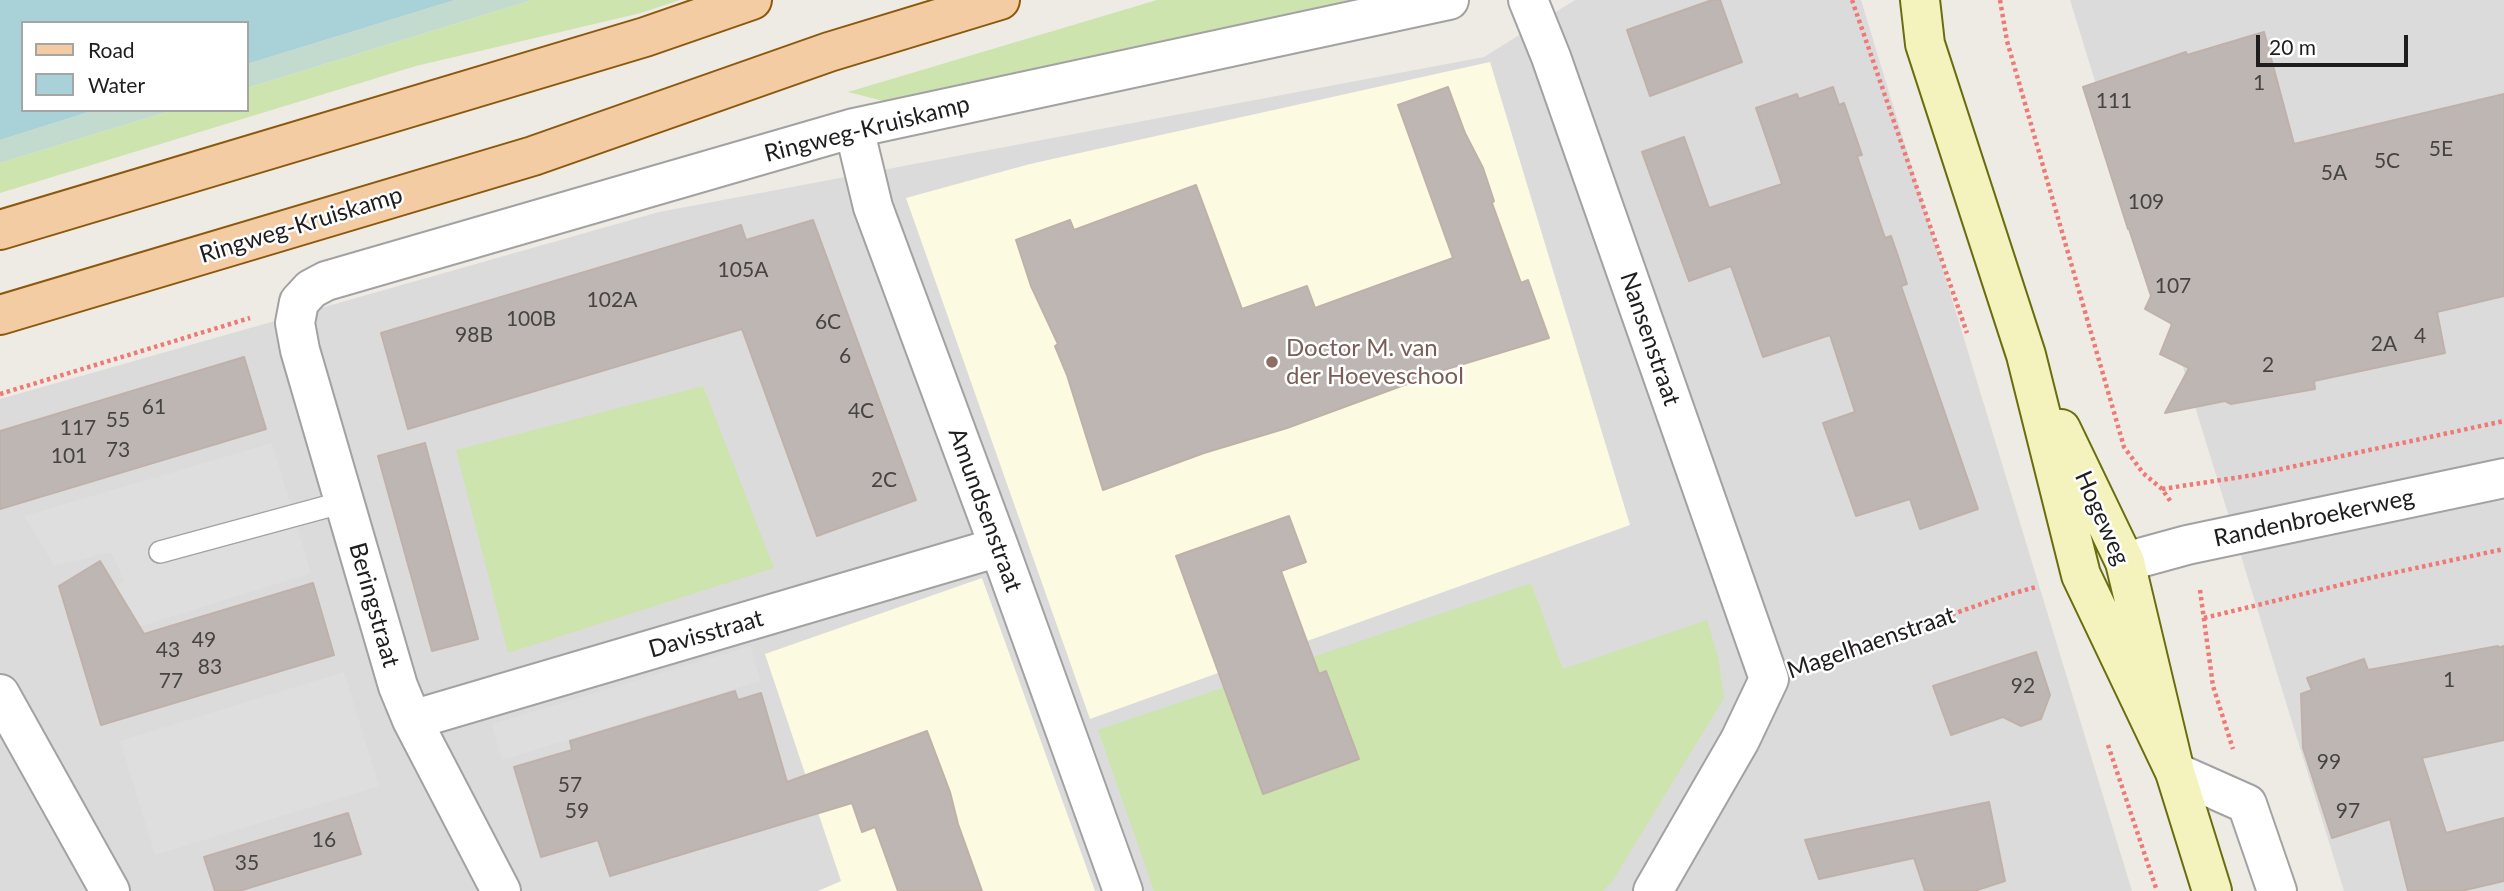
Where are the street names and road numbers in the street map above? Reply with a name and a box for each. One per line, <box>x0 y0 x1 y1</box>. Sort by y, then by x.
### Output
street label: Ringweg-Kruiskamp <box>761 90 973 168</box>
street label: Ringweg-Kruiskamp <box>196 180 406 270</box>
street label: Nansenstraat <box>1614 268 1686 410</box>
street label: Amundsenstraat <box>942 424 1028 596</box>
street label: Hogeweg <box>2068 466 2136 570</box>
street label: Randenbroekerweg <box>2211 483 2417 553</box>
street label: Beringstraat <box>342 539 406 671</box>
street label: Magelhaenstraat <box>1783 601 1959 685</box>
street label: Davisstraat <box>645 604 767 664</box>

